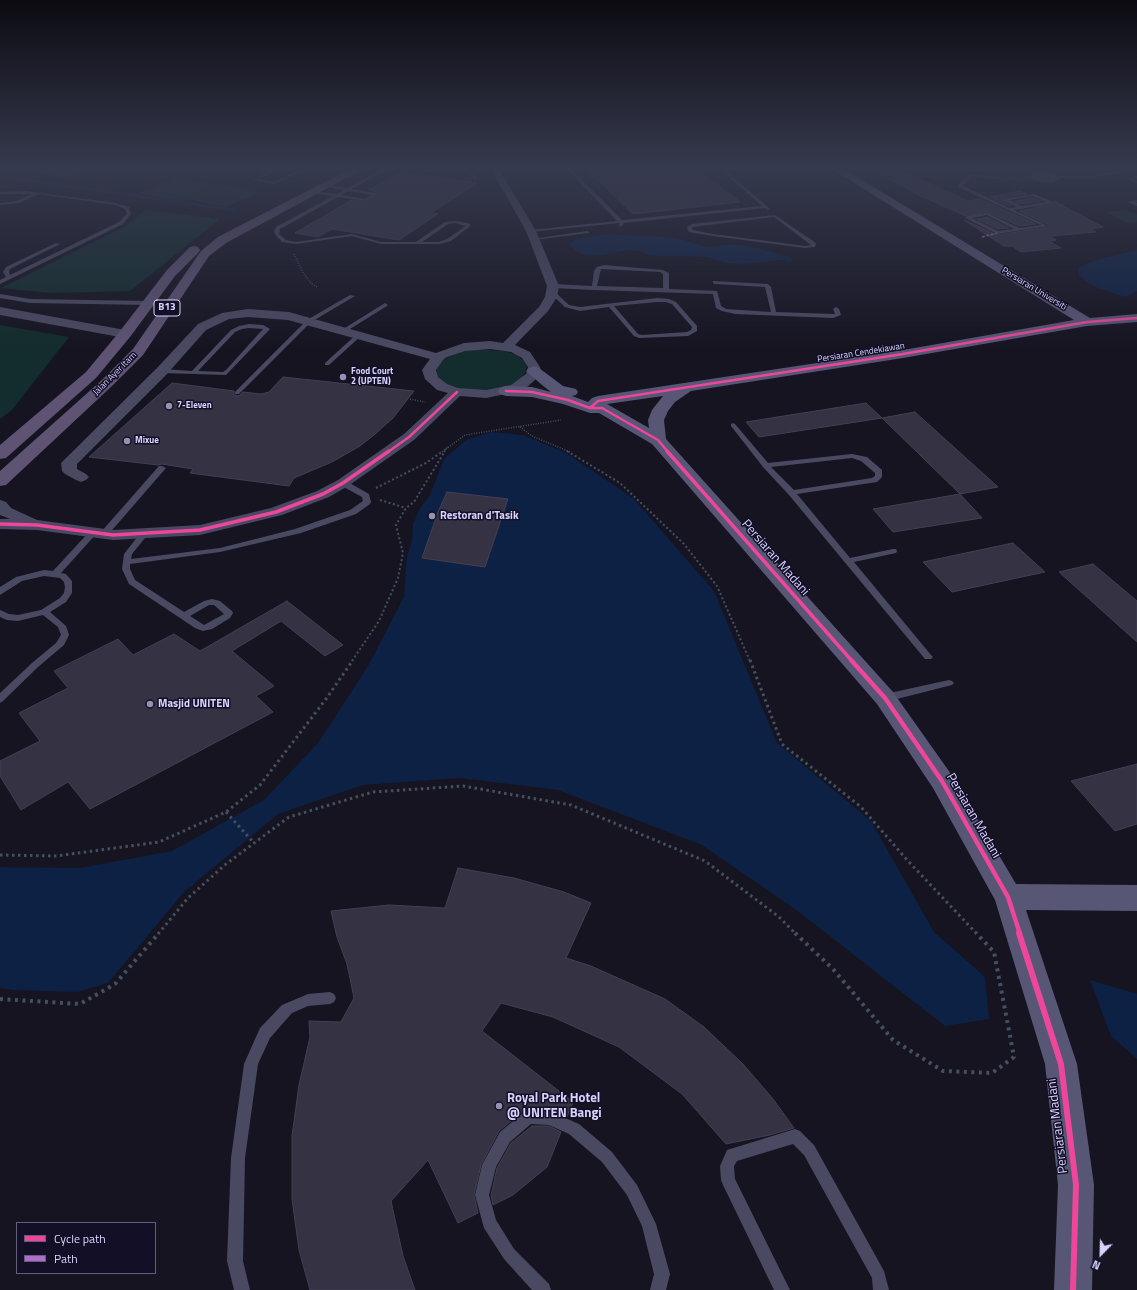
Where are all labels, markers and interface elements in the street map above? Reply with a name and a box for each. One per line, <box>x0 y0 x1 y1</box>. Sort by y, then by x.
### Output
street label: Persiaran Universiti <box>1000 265 1068 313</box>
road number: B13 <box>154 300 180 316</box>
street label: Persiaran Cendekiawan <box>816 341 906 365</box>
street label: Jalan Ayer Itam <box>91 350 139 398</box>
place label: Food Court 2 (UPTEN) <box>351 367 393 388</box>
marker: Food Court 2 (UPTEN) <box>338 372 348 382</box>
marker: 7-Eleven <box>164 401 174 411</box>
place label: 7-Eleven <box>177 401 212 411</box>
marker: Mixue <box>122 436 132 446</box>
place label: Mixue <box>135 436 159 446</box>
place label: Restoran d'Tasik <box>440 509 519 523</box>
marker: Restoran d'Tasik <box>427 511 437 521</box>
street label: Persiaran Madani <box>738 517 812 599</box>
place label: Masjid UNITEN <box>158 697 230 711</box>
marker: Masjid UNITEN <box>145 699 155 709</box>
street label: Persiaran Madani <box>942 771 1004 861</box>
street label: Persiaran Madani <box>1044 1078 1072 1174</box>
place label: Royal Park Hotel @ UNITEN Bangi <box>507 1091 602 1122</box>
marker: Royal Park Hotel @ UNITEN Bangi <box>494 1101 504 1111</box>
legend <box>16 1222 156 1274</box>
text: Cycle path <box>54 1229 106 1248</box>
north arrow <box>1081 1234 1121 1274</box>
text: Path <box>54 1249 78 1268</box>
text: N <box>1090 1256 1103 1274</box>

